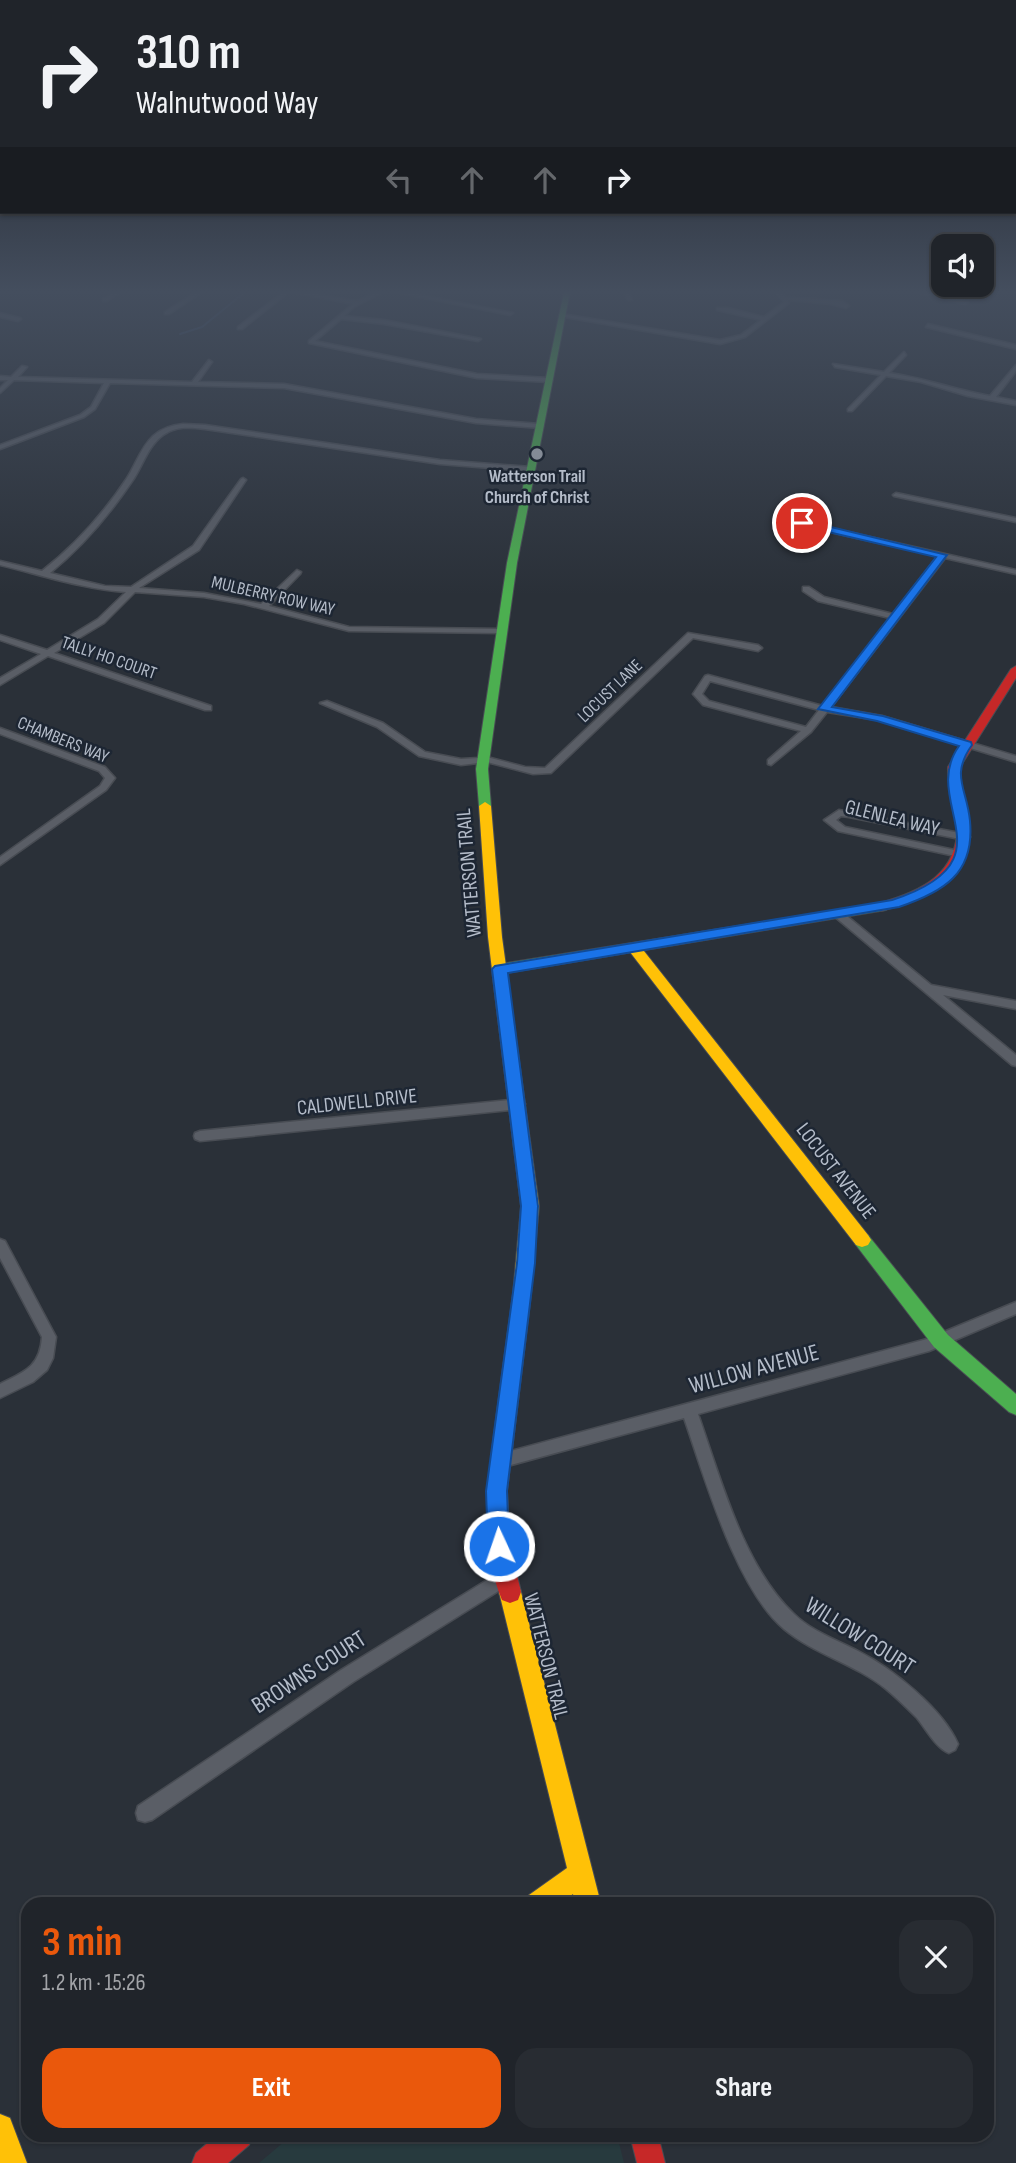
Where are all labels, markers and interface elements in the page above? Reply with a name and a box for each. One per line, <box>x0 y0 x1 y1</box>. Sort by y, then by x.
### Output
text: 310 m <box>136 24 241 83</box>
icon: right <box>21 28 112 119</box>
text: Walnutwood Way <box>136 84 318 123</box>
icon: left <box>380 161 418 199</box>
icon: ahead <box>453 161 491 199</box>
icon: ahead <box>526 161 564 199</box>
icon: right <box>599 161 637 199</box>
map controls <box>931 234 994 297</box>
button: sound <box>931 234 994 297</box>
marker: Watterson Trail Church of Christ <box>529 446 545 462</box>
place label: Watterson Trail Church of Christ <box>485 466 589 508</box>
pin <box>772 493 832 553</box>
icon: arrive <box>783 504 821 542</box>
street label: MULBERRY ROW WAY <box>209 572 337 620</box>
street label: TALLY HO COURT <box>59 632 159 684</box>
street label: LOCUST LANE <box>573 655 647 727</box>
street label: CHAMBERS WAY <box>14 712 112 768</box>
street label: GLENLEA WAY <box>842 794 942 842</box>
street label: WATTERSON TRAIL <box>451 807 487 938</box>
street label: CALDWELL DRIVE <box>296 1083 418 1121</box>
street label: LOCUST AVENUE <box>791 1118 881 1224</box>
street label: WILLOW AVENUE <box>686 1338 822 1400</box>
position arrow <box>462 1509 536 1583</box>
street label: WATTERSON TRAIL <box>518 1590 574 1722</box>
street label: WILLOW COURT <box>799 1591 921 1681</box>
street label: BROWNS COURT <box>246 1624 372 1720</box>
text: 3 min <box>42 1917 122 1968</box>
button: close <box>899 1920 973 1994</box>
text: 1.2 km · 15:26 <box>42 1969 146 1997</box>
button: Exit <box>42 2048 501 2128</box>
button: Share <box>515 2048 973 2128</box>

